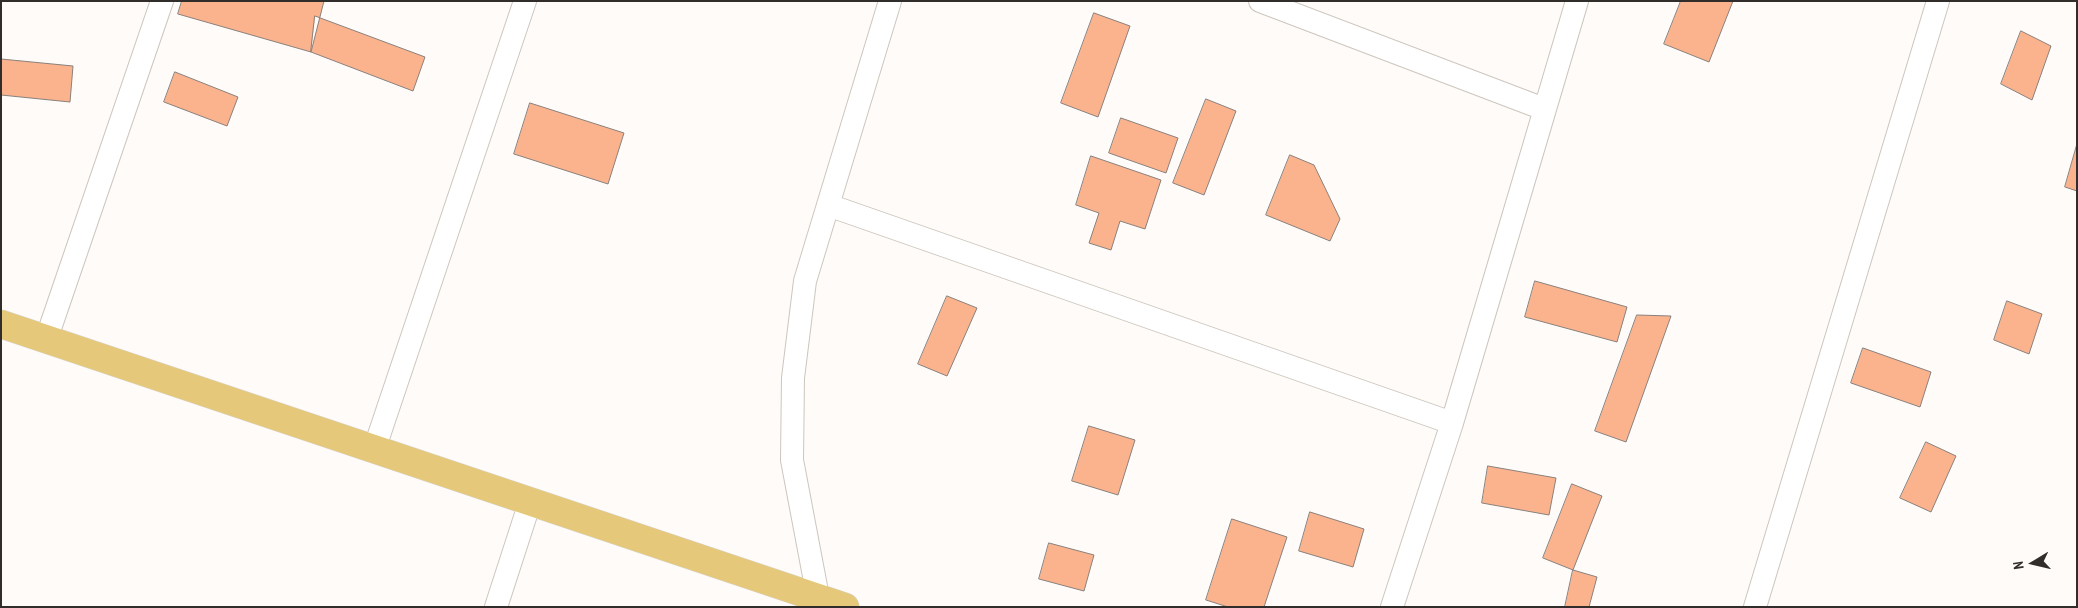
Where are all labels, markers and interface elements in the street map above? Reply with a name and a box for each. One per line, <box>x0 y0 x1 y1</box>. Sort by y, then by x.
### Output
north arrow <box>2008 538 2058 588</box>
text: N <box>2009 560 2028 570</box>

